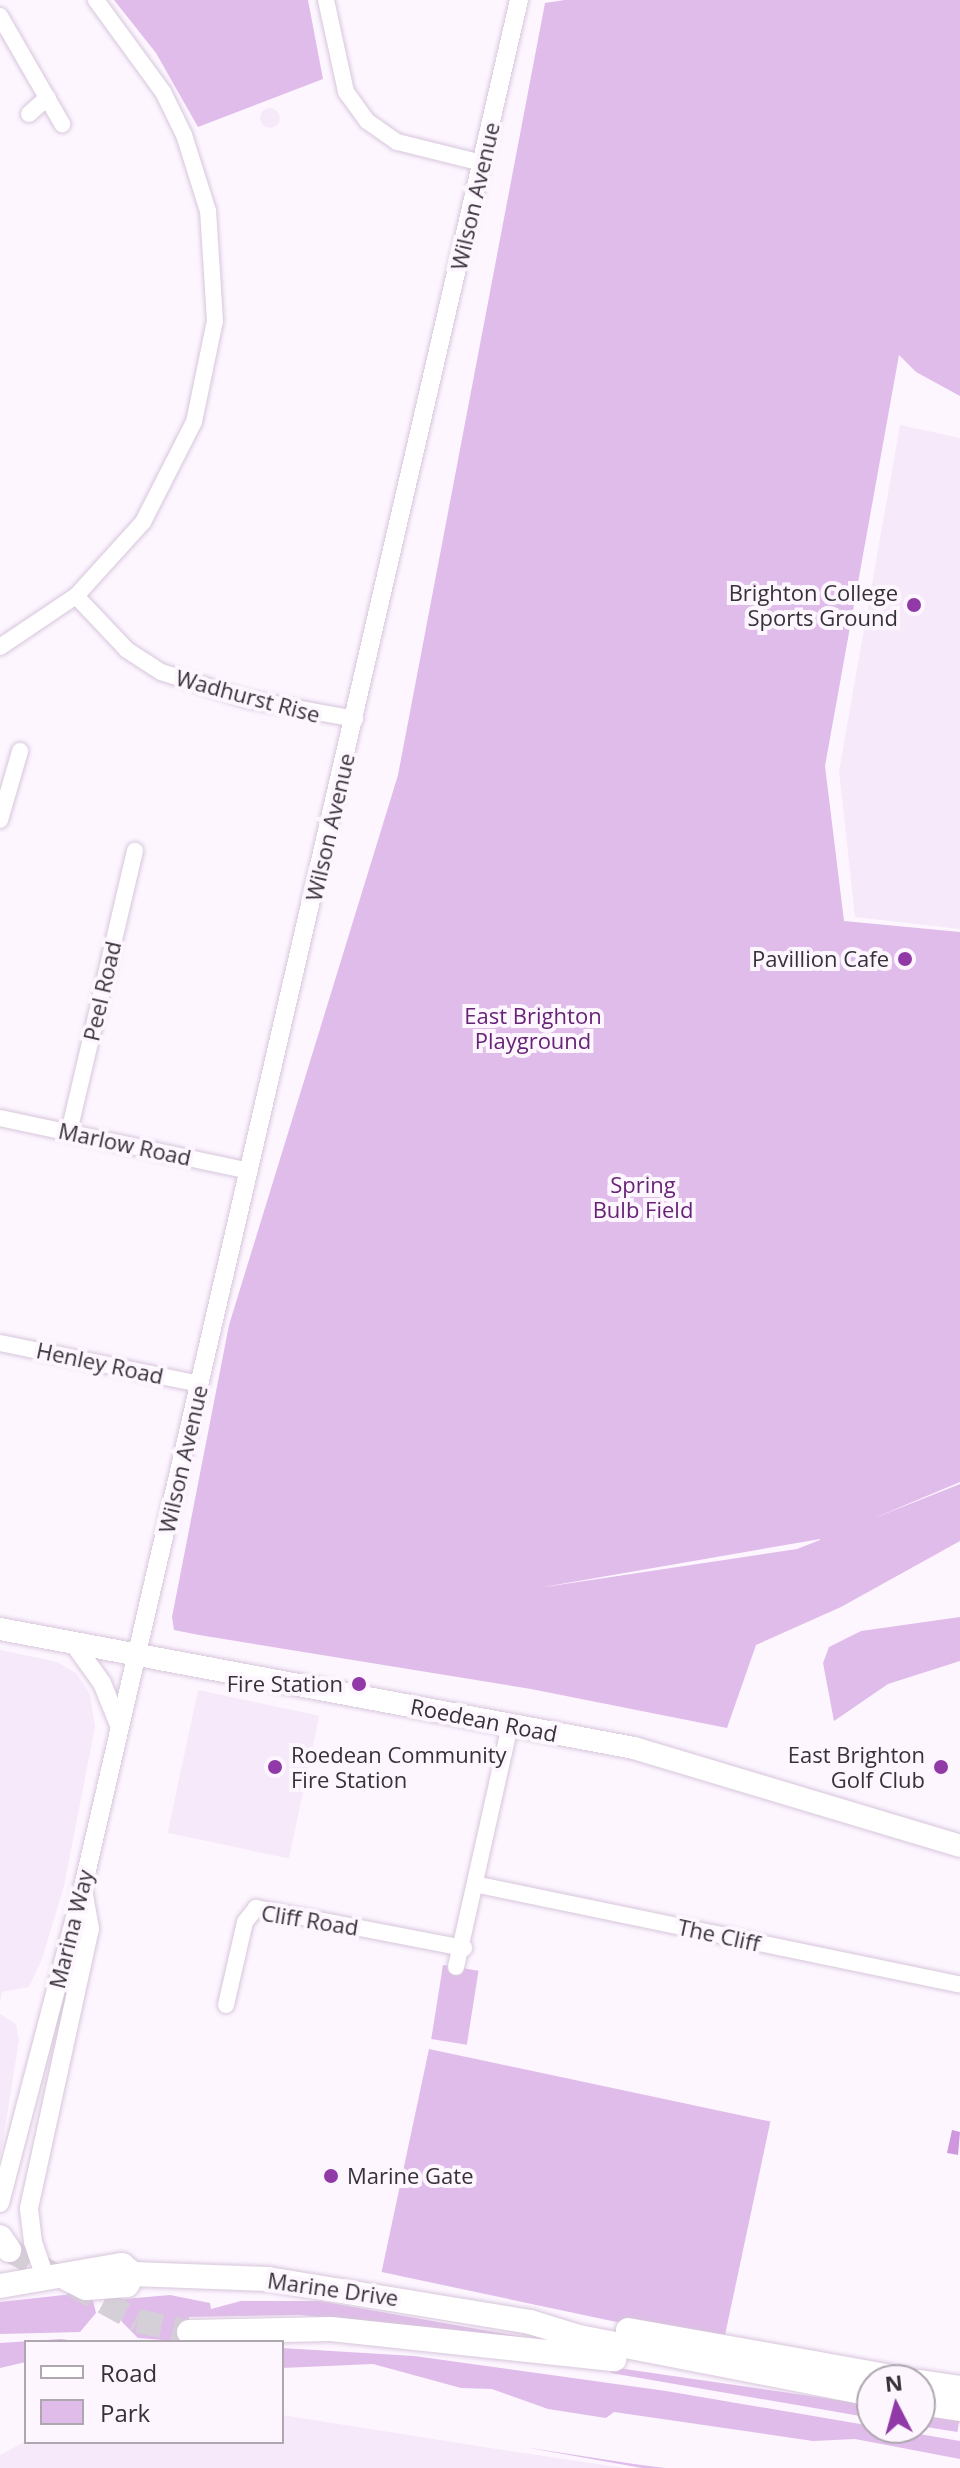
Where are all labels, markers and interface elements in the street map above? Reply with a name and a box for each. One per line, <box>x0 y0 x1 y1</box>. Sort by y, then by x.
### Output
street label: Wilson Avenue <box>445 119 505 273</box>
place label: Brighton College Sports Ground <box>729 579 898 630</box>
marker: Brighton College Sports Ground <box>905 596 923 614</box>
street label: Wadhurst Rise <box>173 664 323 728</box>
street label: Wilson Avenue <box>300 750 360 904</box>
street label: Peel Road <box>78 938 126 1044</box>
place label: Pavillion Cafe <box>752 946 889 972</box>
marker: Pavillion Cafe <box>896 950 914 968</box>
park label: East Brighton Playground <box>464 1002 602 1054</box>
street label: Marlow Road <box>56 1117 194 1171</box>
park label: Spring Bulb Field <box>593 1171 693 1222</box>
street label: Henley Road <box>34 1337 166 1389</box>
street label: Wilson Avenue <box>153 1382 213 1536</box>
place label: Fire Station <box>227 1671 343 1697</box>
marker: Fire Station <box>350 1675 368 1693</box>
street label: Roedean Road <box>408 1693 560 1747</box>
place label: Roedean Community Fire Station <box>291 1741 507 1792</box>
place label: East Brighton Golf Club <box>788 1741 925 1792</box>
marker: Roedean Community Fire Station <box>266 1758 284 1776</box>
marker: East Brighton Golf Club <box>932 1758 950 1776</box>
street label: Marina Way <box>43 1867 99 1991</box>
street label: Cliff Road <box>260 1899 360 1941</box>
street label: The Cliff <box>675 1913 763 1957</box>
place label: Marine Gate <box>347 2163 474 2189</box>
marker: Marine Gate <box>322 2167 340 2185</box>
street label: Marine Drive <box>266 2267 400 2311</box>
legend <box>24 2340 284 2444</box>
text: Road <box>100 2356 157 2389</box>
north arrow <box>856 2364 936 2444</box>
text: N <box>883 2366 904 2398</box>
text: Park <box>100 2396 150 2429</box>

